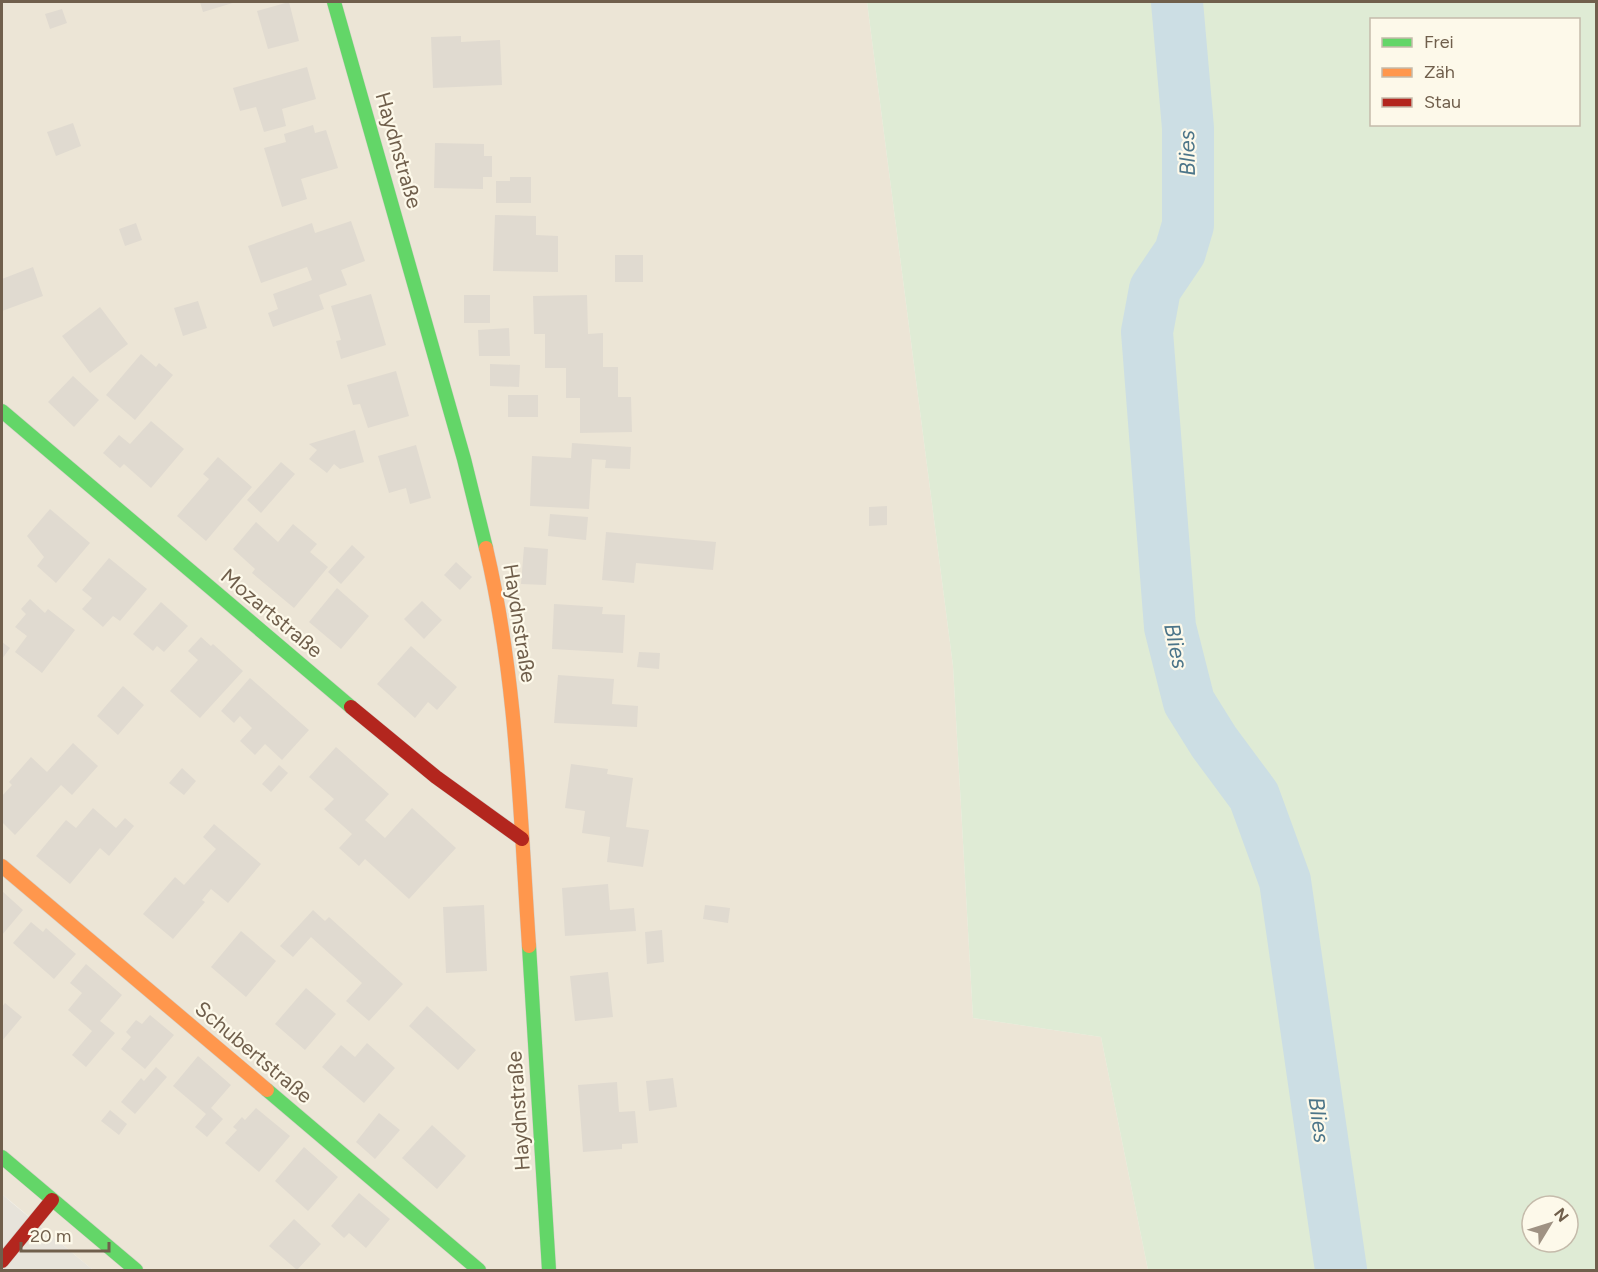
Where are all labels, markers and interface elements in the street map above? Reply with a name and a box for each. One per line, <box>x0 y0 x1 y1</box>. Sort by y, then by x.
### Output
legend <box>1370 18 1580 126</box>
text: Frei <box>1424 31 1454 53</box>
text: Zäh <box>1424 61 1455 83</box>
street label: Haydnstraße <box>370 89 428 211</box>
text: Stau <box>1424 91 1461 113</box>
water label: Blies <box>1173 130 1201 176</box>
street label: Haydnstraße <box>498 562 542 684</box>
street label: Mozartstraße <box>216 563 328 663</box>
water label: Blies <box>1158 621 1194 671</box>
street label: Schubertstraße <box>190 996 318 1108</box>
street label: Haydnstraße <box>501 1050 535 1172</box>
water label: Blies <box>1302 1095 1336 1145</box>
north arrow <box>1520 1194 1580 1254</box>
text: N <box>1550 1204 1573 1226</box>
scale bar <box>21 1215 110 1253</box>
text: 20 m <box>30 1225 71 1247</box>

